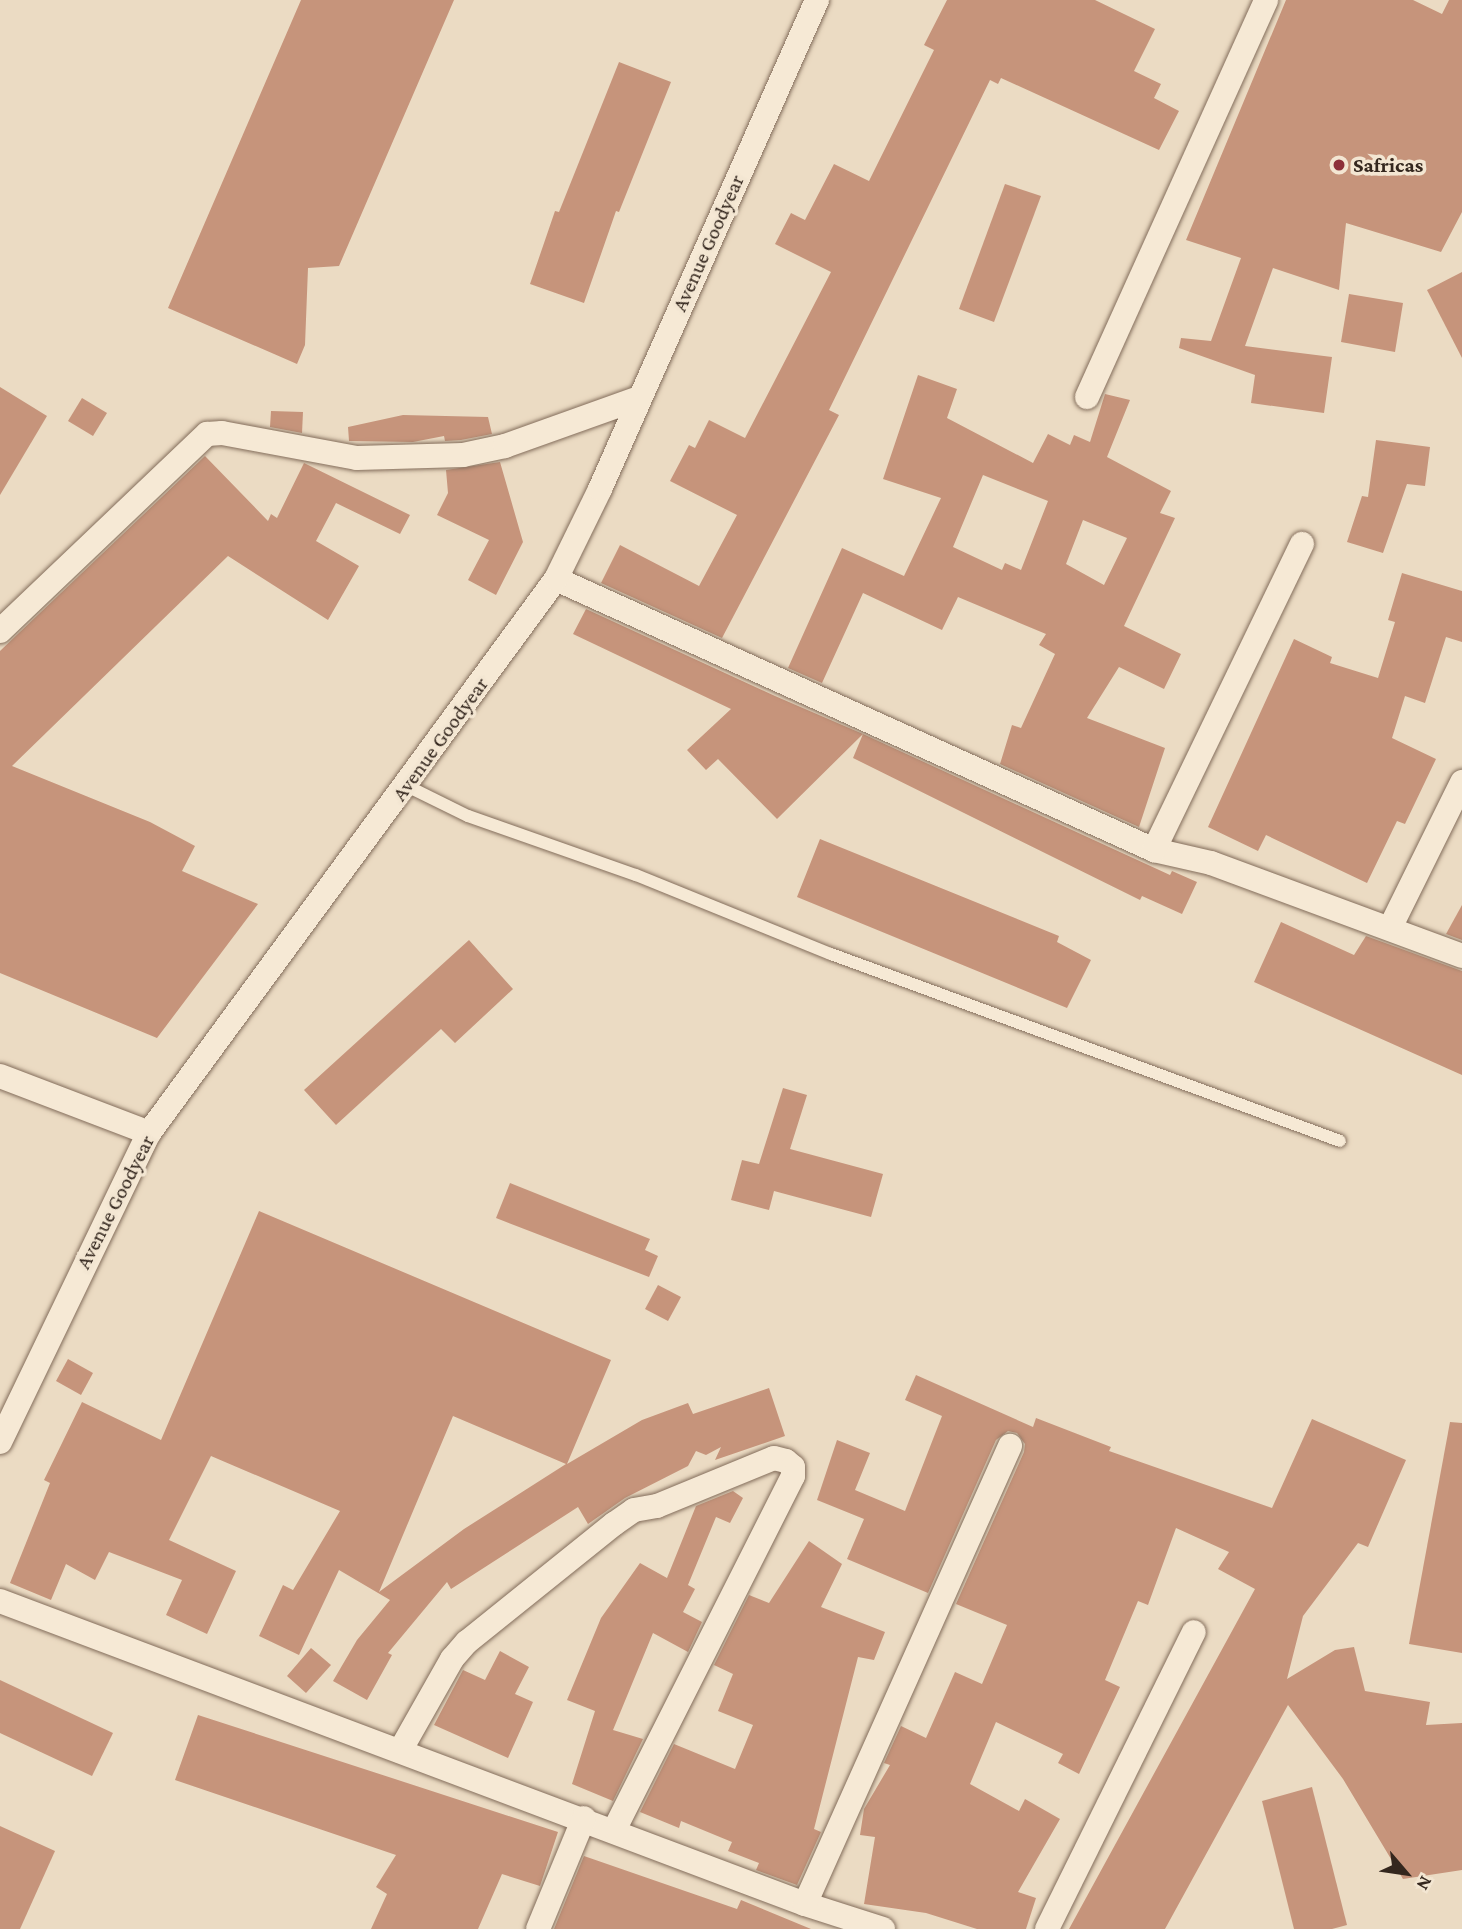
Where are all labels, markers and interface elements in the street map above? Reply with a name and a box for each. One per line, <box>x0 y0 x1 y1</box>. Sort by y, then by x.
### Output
place label: Safricas <box>1353 152 1423 178</box>
marker: Safricas <box>1331 157 1347 173</box>
street label: Avenue Goodyear <box>667 171 749 315</box>
street label: Avenue Goodyear <box>387 672 493 806</box>
street label: Avenue Goodyear <box>70 1131 160 1273</box>
north arrow <box>1371 1838 1441 1908</box>
text: N <box>1412 1873 1437 1894</box>

